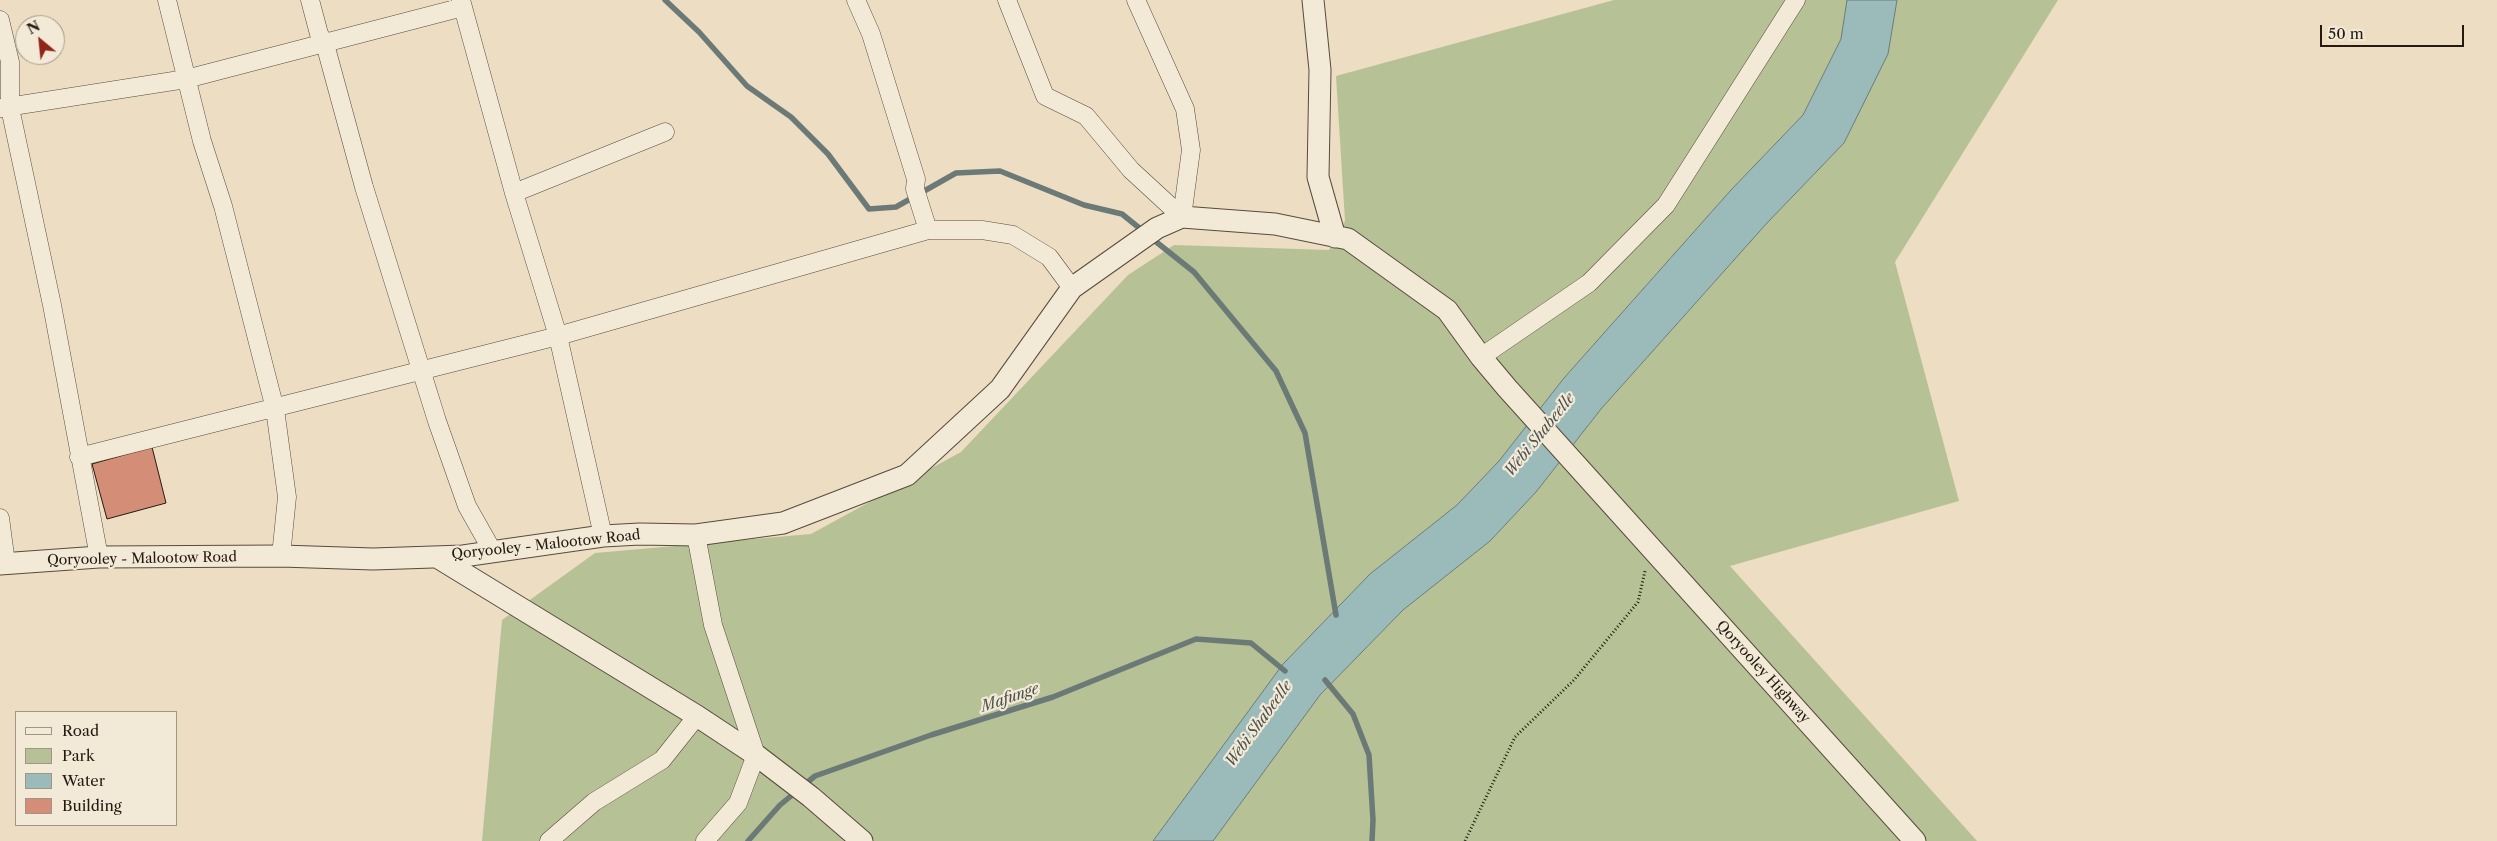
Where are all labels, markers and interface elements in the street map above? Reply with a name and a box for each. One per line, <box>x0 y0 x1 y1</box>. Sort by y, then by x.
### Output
north arrow <box>15 15 65 65</box>
scale bar <box>2322 15 2466 47</box>
text: N <box>24 17 43 38</box>
text: 50 m <box>2328 24 2364 43</box>
water label: Webi Shabeelle <box>1501 390 1579 480</box>
street label: Qoryooley - Malootow Road <box>451 527 641 563</box>
street label: Qoryooley - Malootow Road <box>47 549 237 569</box>
street label: Qoryooley Highway <box>1713 617 1813 727</box>
water label: Webi Shabeelle <box>1222 677 1296 771</box>
water label: Mafunge <box>979 680 1041 716</box>
legend <box>15 711 178 826</box>
text: Road <box>62 721 99 740</box>
text: Park <box>62 746 95 765</box>
text: Water <box>62 771 105 790</box>
text: Building <box>62 796 122 815</box>

